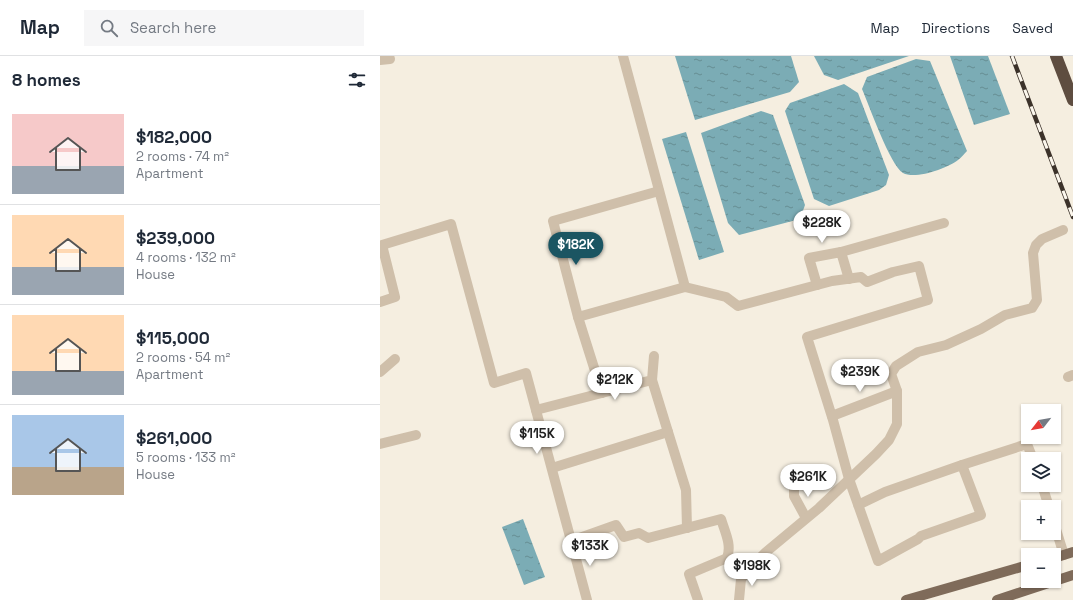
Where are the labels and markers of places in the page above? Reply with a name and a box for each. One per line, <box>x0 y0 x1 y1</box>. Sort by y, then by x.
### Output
pin: $228K <box>794 210 850 244</box>
pin: $182K <box>548 232 604 266</box>
pin: $239K <box>832 359 888 393</box>
pin: $212K <box>587 367 643 401</box>
pin: $115K <box>509 421 565 455</box>
pin: $261K <box>780 464 836 498</box>
pin: $133K <box>562 533 618 567</box>
pin: $198K <box>724 553 780 587</box>

